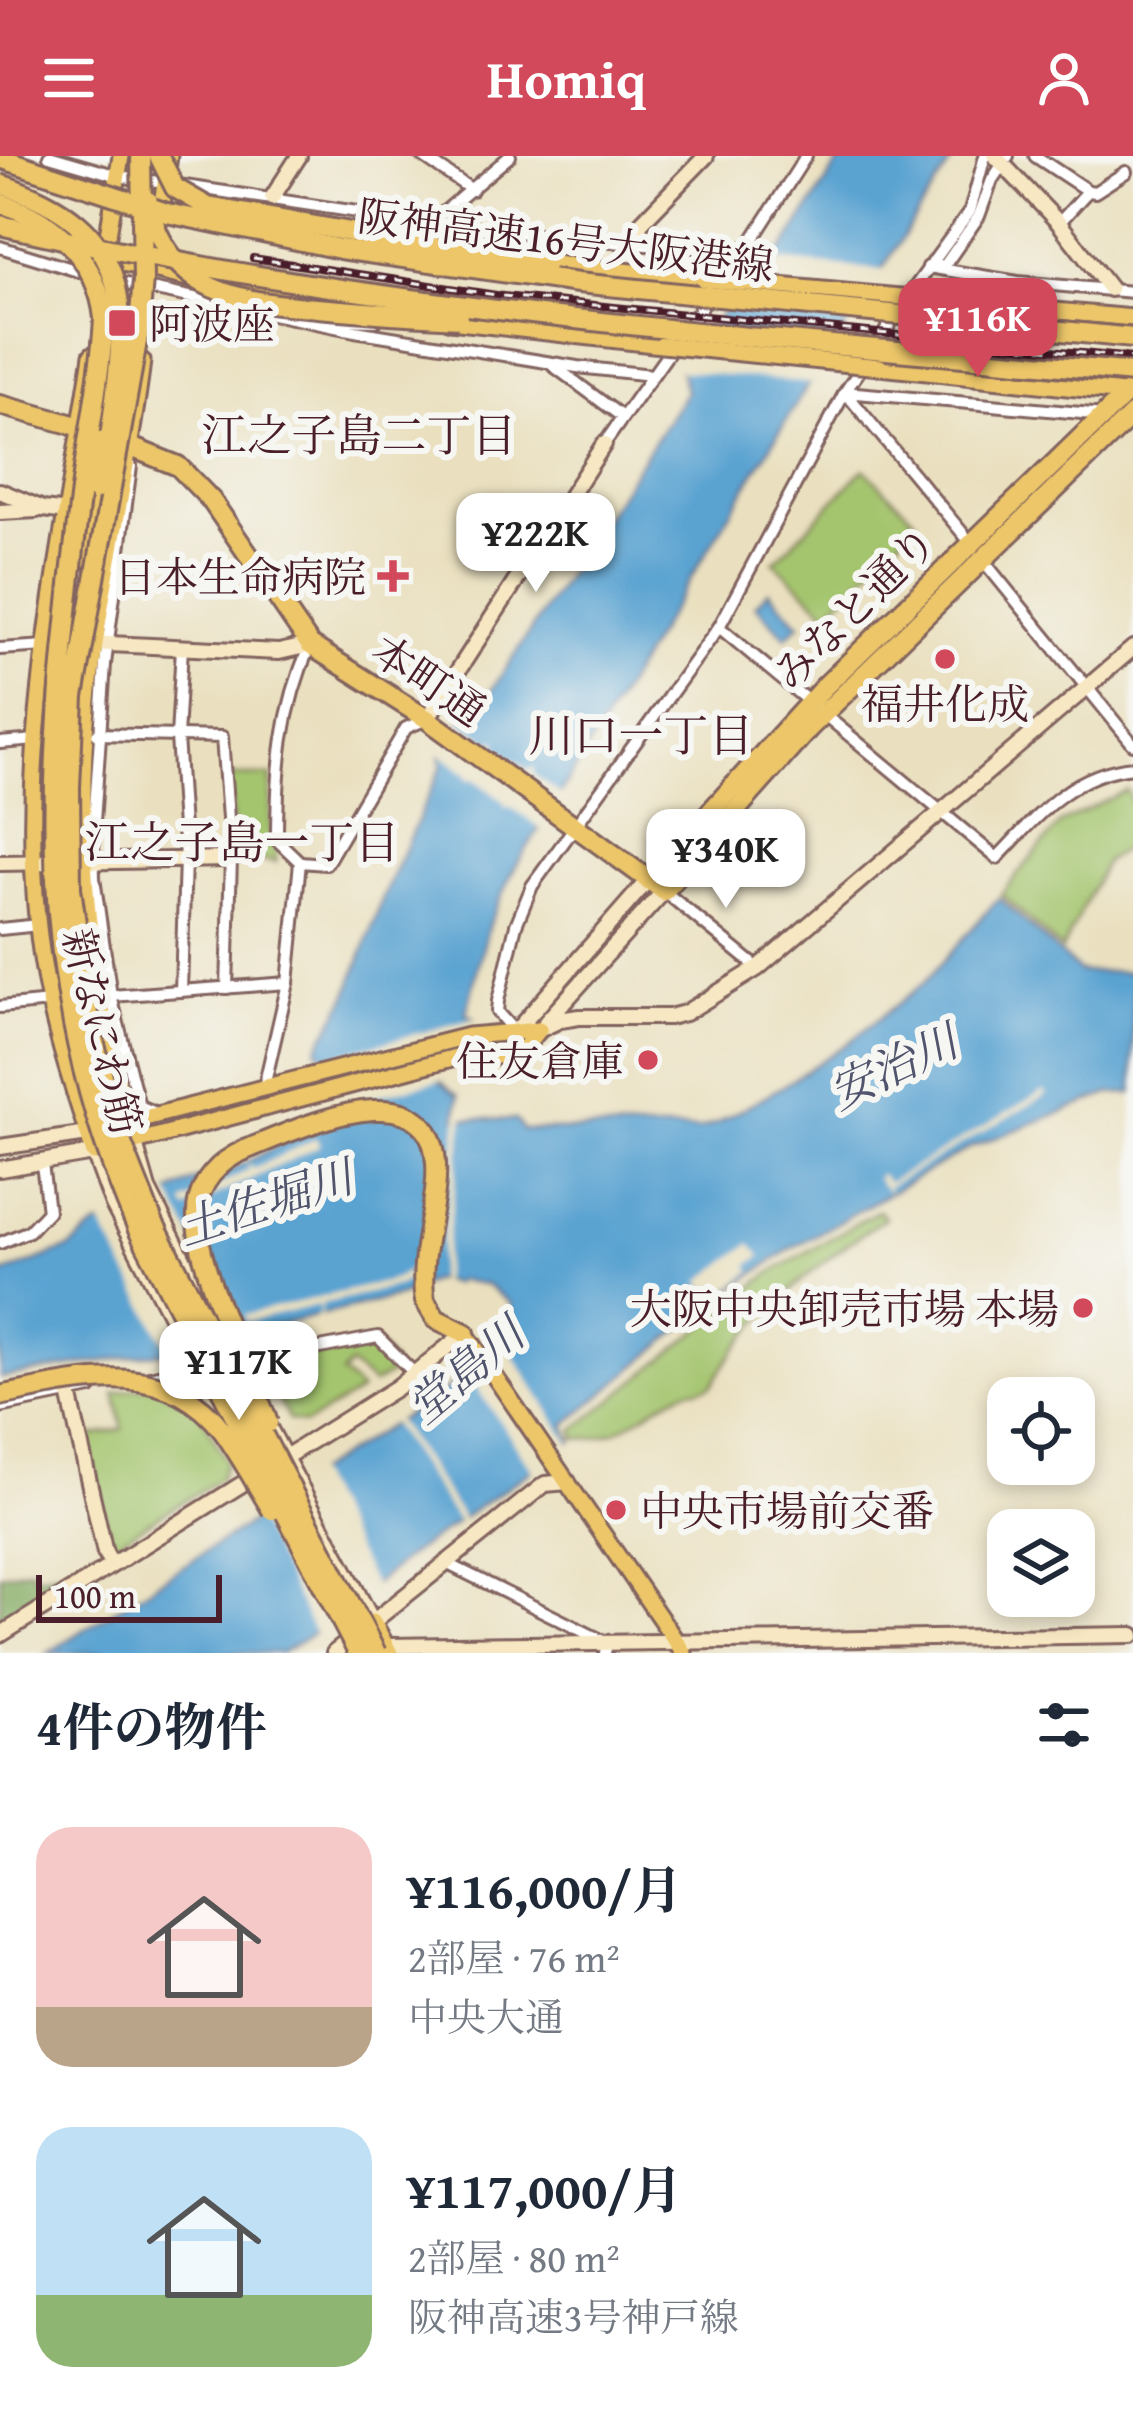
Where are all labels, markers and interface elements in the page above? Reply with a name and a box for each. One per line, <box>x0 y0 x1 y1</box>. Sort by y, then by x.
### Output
text: Homiq <box>487 39 646 118</box>
icon: menu <box>36 45 102 111</box>
icon: person <box>1031 45 1097 111</box>
street label: 阪神高速16号大阪港線 <box>355 184 777 296</box>
pin: ¥116K <box>894 278 1062 380</box>
text: ¥116K <box>925 288 1031 345</box>
place label: 阿波座 <box>149 293 275 354</box>
marker: 阿波座 <box>106 307 138 339</box>
district label: 江之子島二丁目 <box>201 402 517 467</box>
pin: ¥222K <box>452 493 620 595</box>
text: ¥222K <box>483 503 589 560</box>
street label: みなと通り <box>758 511 950 703</box>
place label: 日本生命病院 <box>114 546 366 607</box>
marker: 日本生命病院 <box>377 560 409 592</box>
street label: 本町通 <box>360 619 498 741</box>
marker: 福井化成 <box>932 646 958 672</box>
place label: 福井化成 <box>861 673 1029 734</box>
district label: 川口一丁目 <box>528 702 754 767</box>
district label: 江之子島一丁目 <box>84 809 400 874</box>
pin: ¥340K <box>642 809 810 911</box>
text: ¥340K <box>673 819 779 876</box>
street label: 新なにわ筋 <box>48 922 158 1140</box>
water label: 安治川 <box>818 1006 972 1124</box>
place label: 住友倉庫 <box>456 1030 624 1091</box>
marker: 住友倉庫 <box>635 1047 661 1073</box>
water label: 土佐堀川 <box>169 1142 365 1261</box>
place label: 大阪中央卸売市場 本場 <box>630 1278 1059 1339</box>
marker: 大阪中央卸売市場 本場 <box>1070 1295 1096 1321</box>
water label: 堂島川 <box>392 1299 541 1438</box>
pin: ¥117K <box>155 1321 323 1423</box>
text: ¥117K <box>186 1331 292 1388</box>
map controls <box>987 1377 1095 1617</box>
button: locate <box>987 1377 1095 1485</box>
place label: 中央市場前交番 <box>640 1480 934 1541</box>
marker: 中央市場前交番 <box>603 1497 629 1523</box>
button: layers <box>987 1509 1095 1617</box>
scale bar <box>36 1569 222 1622</box>
text: 100 m <box>54 1572 136 1620</box>
text: 4件の物件 <box>36 1689 266 1764</box>
icon: filters <box>1031 1692 1097 1758</box>
text: ¥116,000/月 <box>408 1852 683 1927</box>
icon: home <box>132 1875 276 2019</box>
text: 2部屋 · 76 m² <box>408 1929 620 1986</box>
text: 中央大通 <box>408 1988 564 2045</box>
text: ¥117,000/月 <box>408 2152 683 2227</box>
icon: home <box>132 2175 276 2319</box>
text: 2部屋 · 80 m² <box>408 2229 620 2286</box>
text: 阪神高速3号神戸線 <box>408 2288 739 2345</box>

